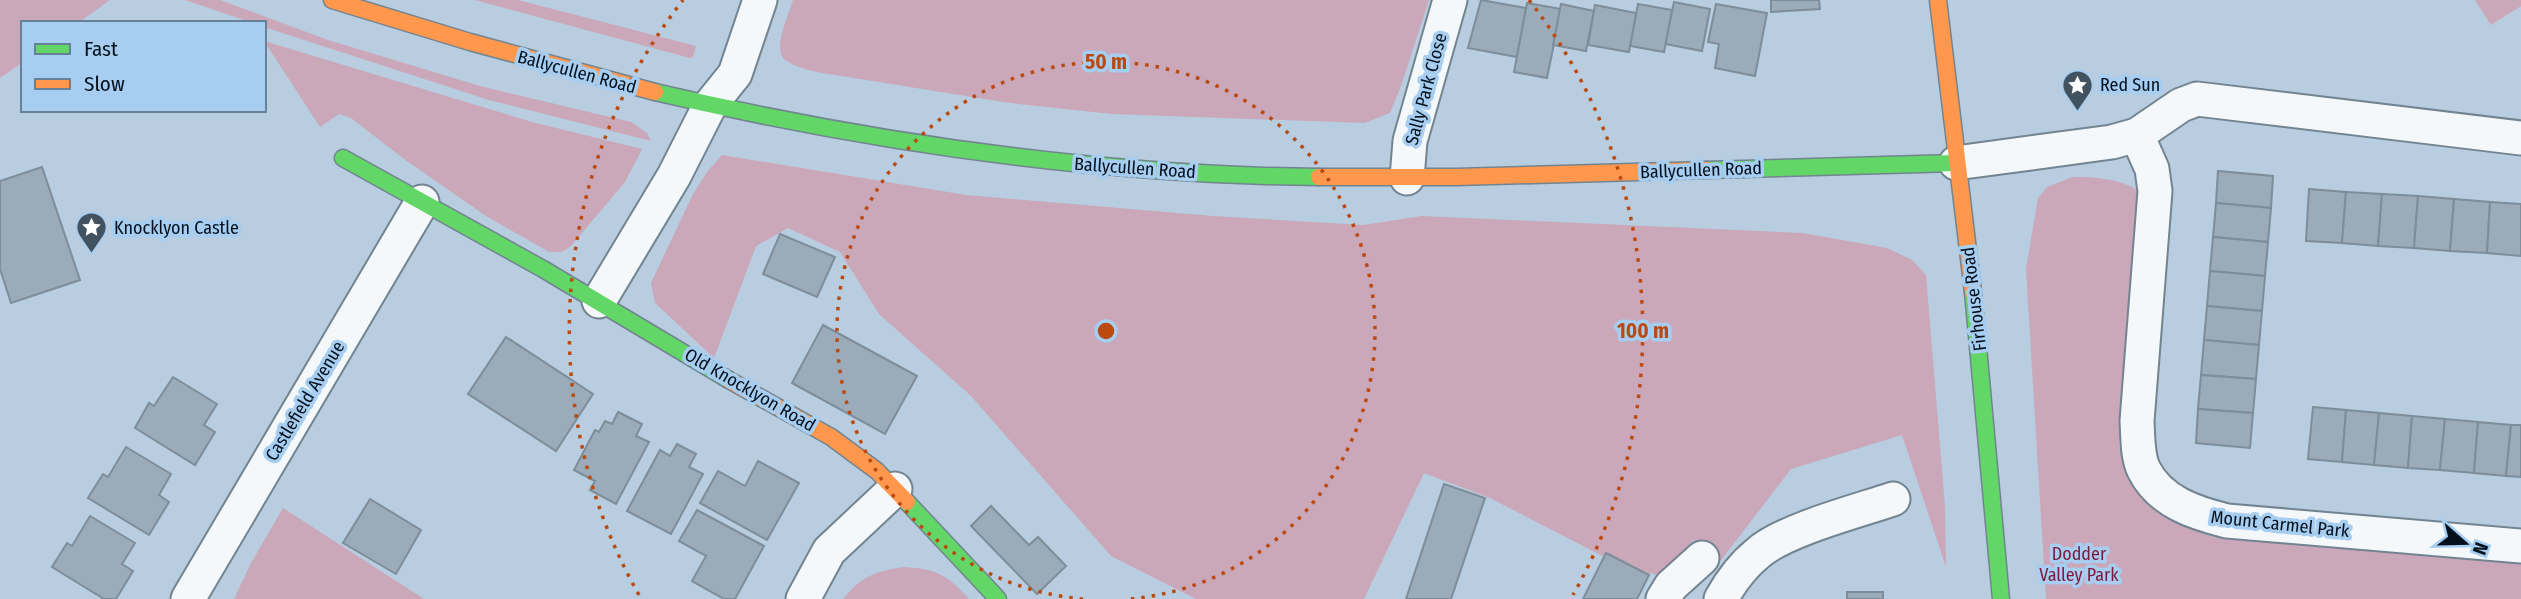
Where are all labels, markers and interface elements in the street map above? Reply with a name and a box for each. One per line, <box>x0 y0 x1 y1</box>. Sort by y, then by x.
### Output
legend <box>21 21 266 112</box>
street label: Sally Park Close <box>1400 31 1452 147</box>
text: Fast <box>84 36 118 62</box>
street label: Ballycullen Road <box>515 46 639 98</box>
text: 50 m <box>1085 49 1127 75</box>
place icon: Red Sun <box>2060 68 2094 112</box>
text: Slow <box>84 71 125 97</box>
place label: Red Sun <box>2100 74 2160 96</box>
street label: Ballycullen Road <box>1073 153 1197 183</box>
street label: Ballycullen Road <box>1640 157 1762 183</box>
place icon: Knocklyon Castle <box>74 211 108 255</box>
place label: Knocklyon Castle <box>114 217 239 239</box>
street label: Firhouse Road <box>1957 246 1991 352</box>
text: 100 m <box>1617 318 1669 344</box>
centre of rings <box>1094 319 1118 343</box>
street label: Castlefield Avenue <box>261 337 349 465</box>
street label: Old Knocklyon Road <box>681 344 819 436</box>
street label: Mount Carmel Park <box>2210 506 2351 542</box>
north arrow <box>2430 508 2500 578</box>
text: N <box>2468 539 2493 558</box>
park label: Dodder Valley Park <box>2039 543 2119 586</box>

